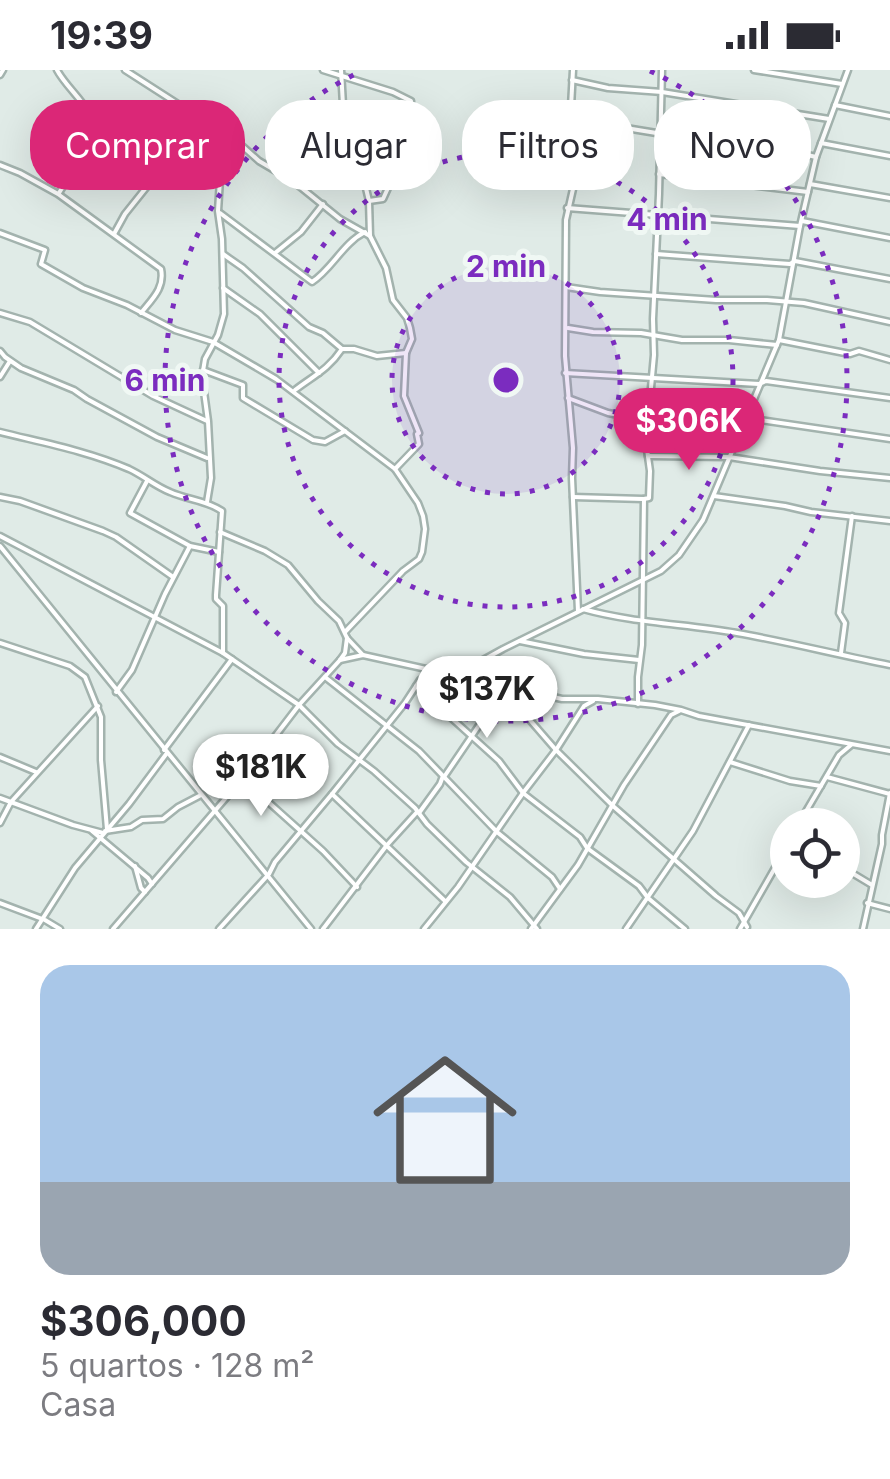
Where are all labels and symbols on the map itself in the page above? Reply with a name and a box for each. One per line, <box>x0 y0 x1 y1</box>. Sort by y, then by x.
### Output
text: 4 min <box>626 201 708 237</box>
text: 2 min <box>466 248 546 284</box>
text: 6 min <box>125 362 205 398</box>
centre of rings <box>488 362 524 398</box>
pin: $306K <box>619 388 759 473</box>
pin: $137K <box>417 656 557 741</box>
pin: $181K <box>191 734 331 819</box>

